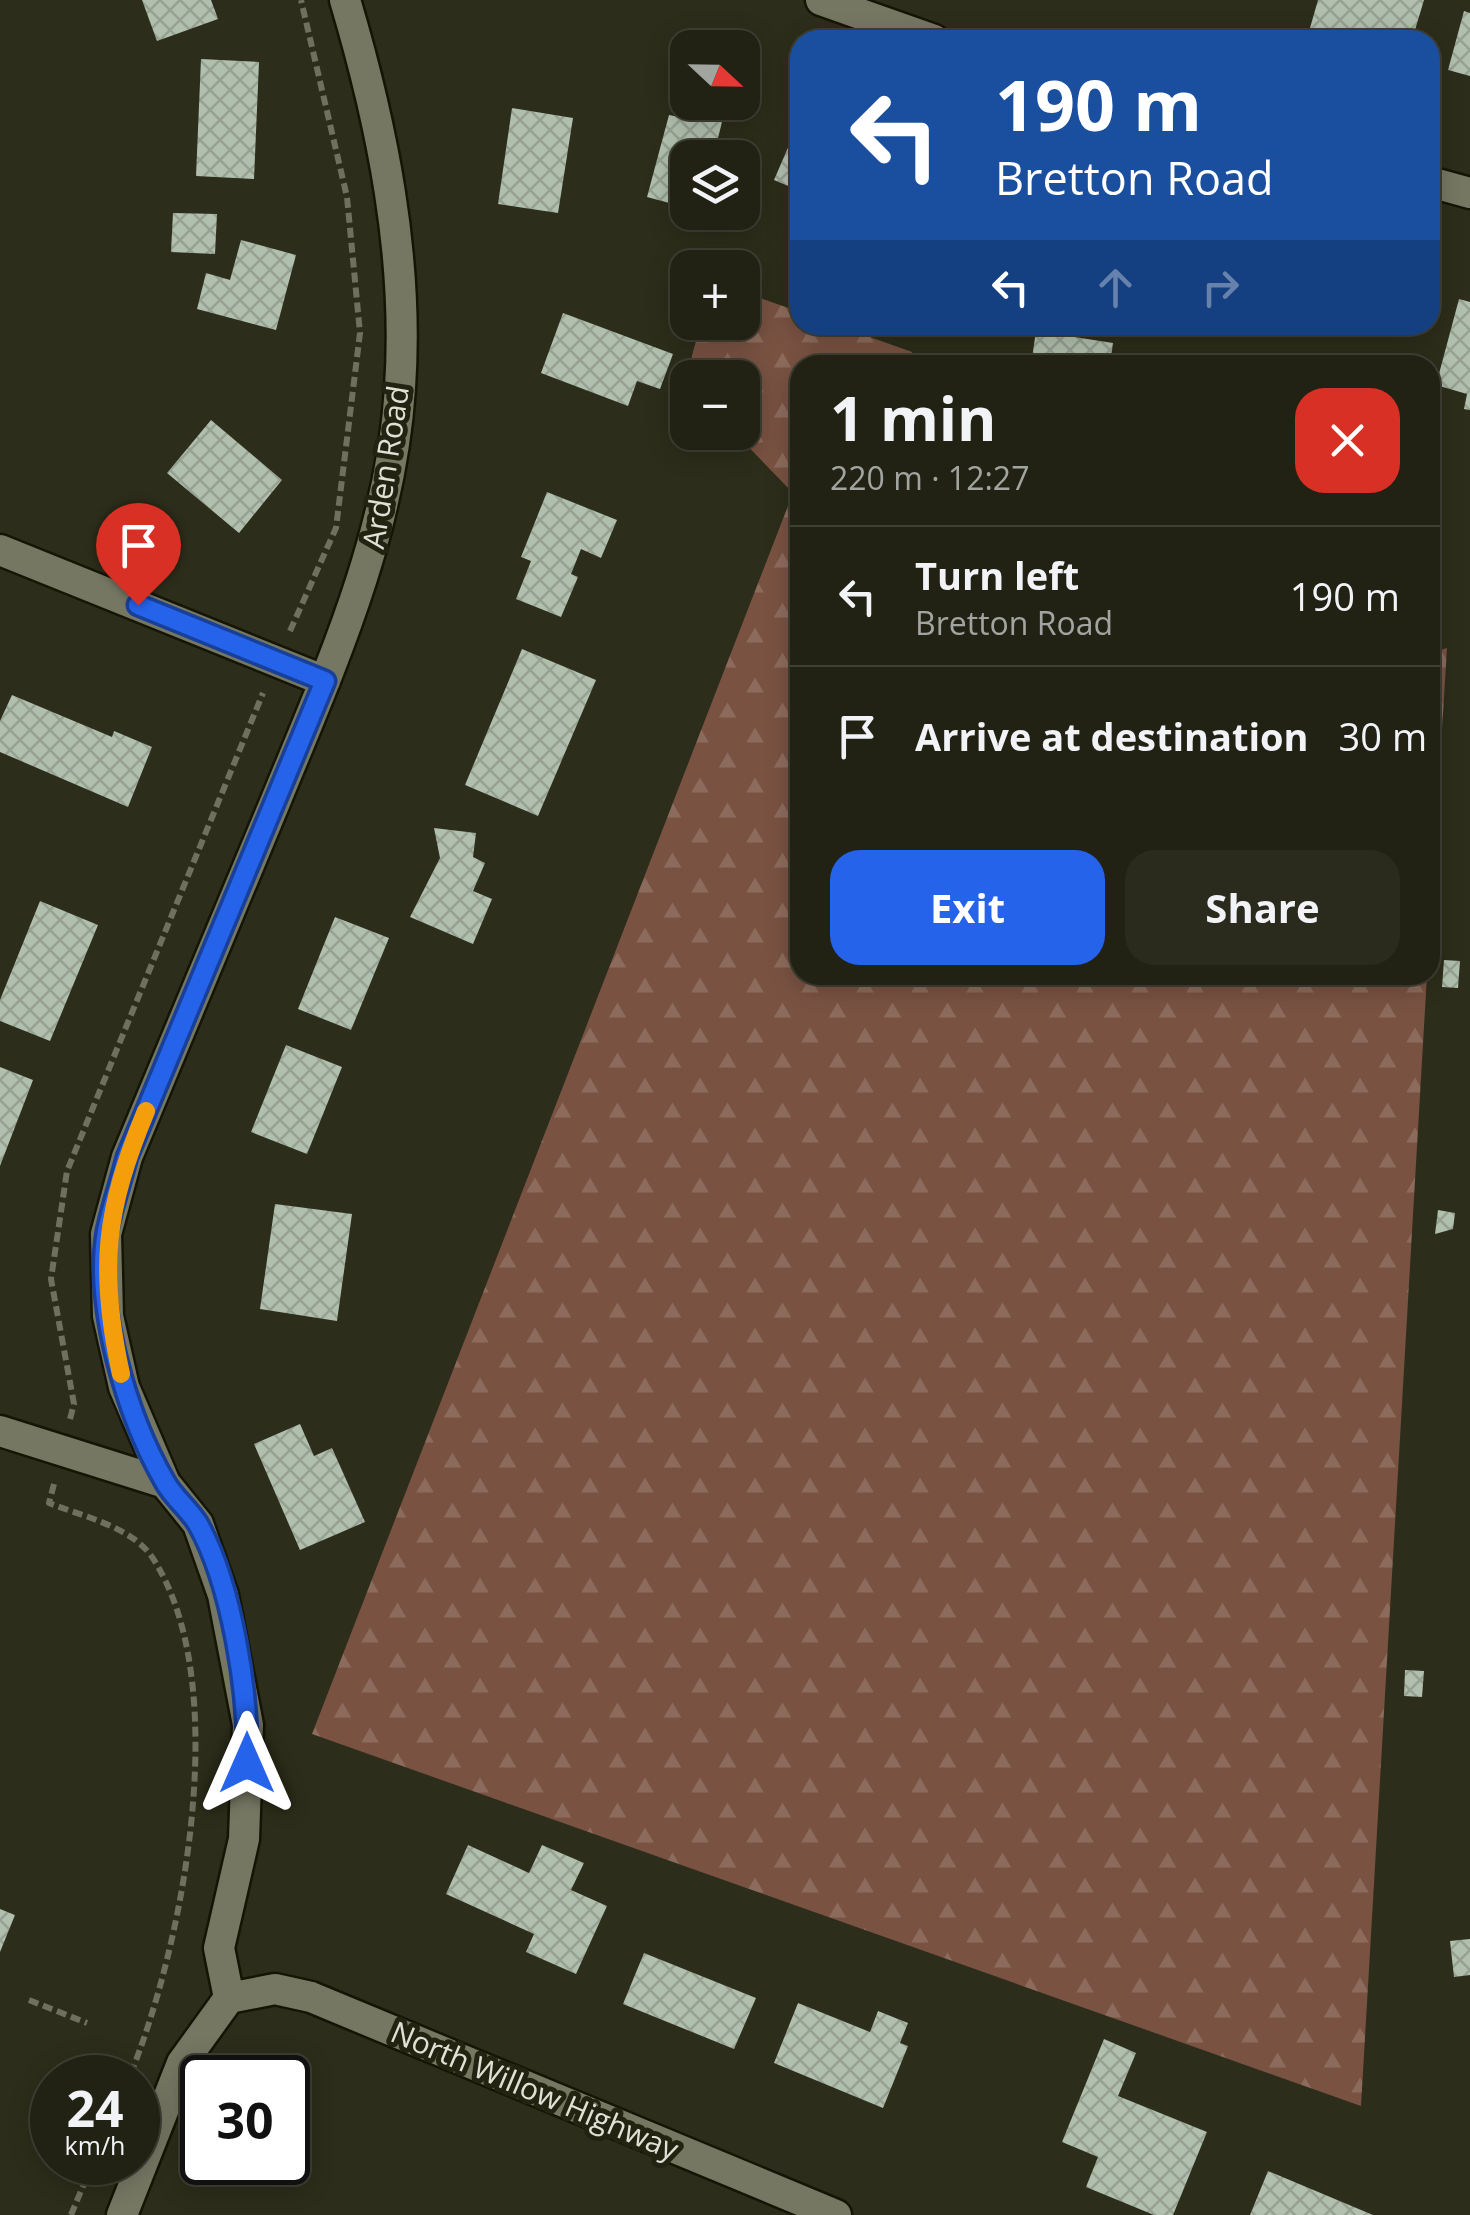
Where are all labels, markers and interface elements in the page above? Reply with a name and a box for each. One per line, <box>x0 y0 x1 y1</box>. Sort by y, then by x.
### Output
north arrow <box>670 30 760 120</box>
map controls <box>670 30 760 450</box>
text: 190 m <box>995 56 1202 152</box>
icon: left <box>830 70 960 200</box>
button: layers <box>670 140 760 230</box>
text: Bretton Road <box>995 147 1274 208</box>
button: + <box>670 250 760 340</box>
icon: left <box>983 260 1038 315</box>
icon: ahead <box>1088 260 1143 315</box>
icon: right <box>1193 260 1248 315</box>
button: − <box>670 360 760 450</box>
text: 1 min <box>830 377 997 459</box>
street label: Arden Road <box>352 383 418 551</box>
button: close <box>1295 388 1400 493</box>
text: 220 m · 12:27 <box>830 456 1029 499</box>
pin <box>96 503 181 606</box>
icon: arrive <box>111 518 166 573</box>
text: Turn left <box>915 549 1079 601</box>
icon: left <box>830 569 885 624</box>
text: 190 m <box>1290 570 1400 622</box>
text: Bretton Road <box>915 601 1113 644</box>
icon: arrive <box>830 709 885 764</box>
text: Arrive at destination <box>915 710 1309 762</box>
text: 30 m <box>1339 710 1427 762</box>
button: Exit <box>830 850 1105 965</box>
button: Share <box>1125 850 1400 965</box>
position arrow <box>195 1711 299 1815</box>
street label: North Willow Highway <box>385 2011 686 2170</box>
speed limit sign: 30 <box>180 2055 310 2185</box>
text: 24 <box>66 2074 124 2142</box>
text: km/h <box>65 2128 125 2162</box>

